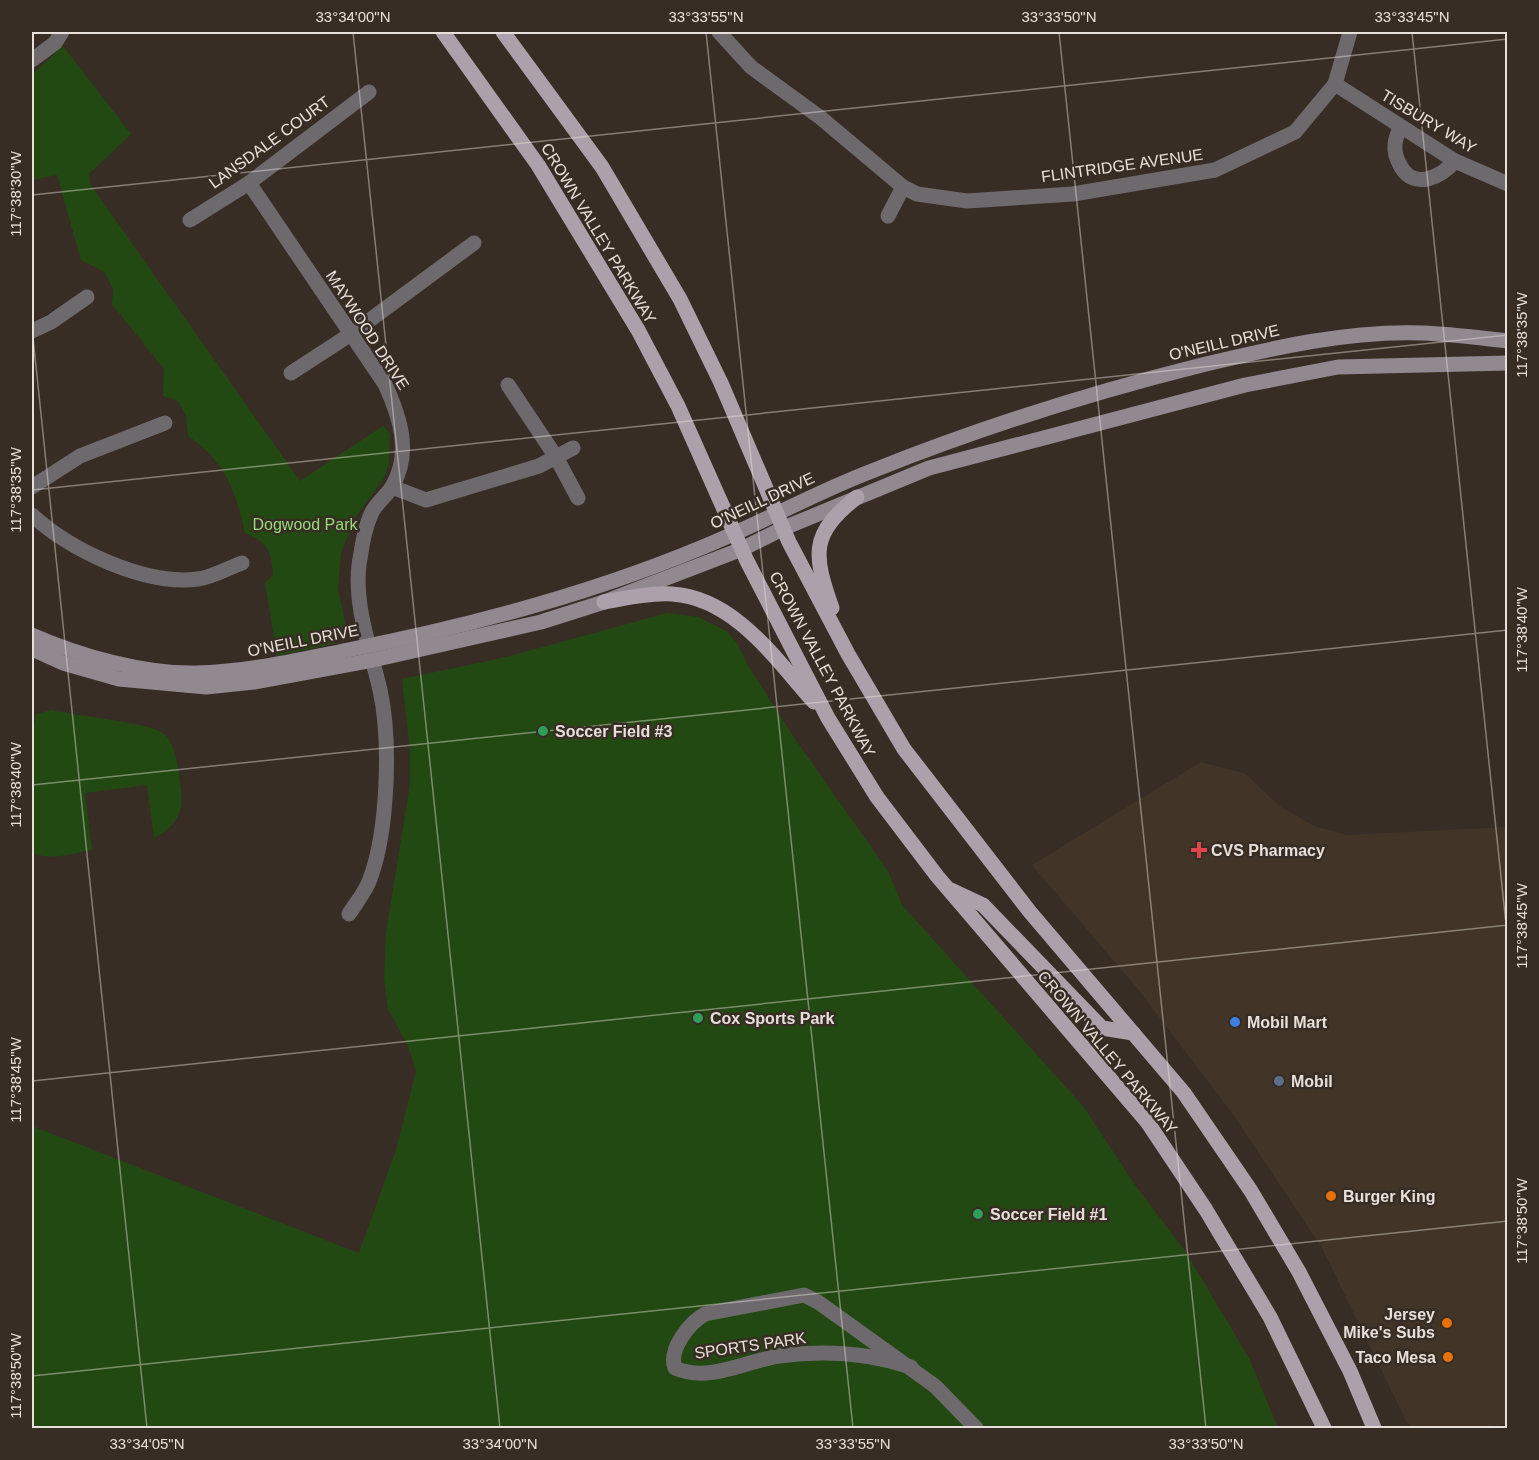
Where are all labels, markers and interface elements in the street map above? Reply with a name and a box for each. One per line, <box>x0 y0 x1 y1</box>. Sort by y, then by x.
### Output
text: 33°34'00"N <box>315 8 391 25</box>
text: 33°33'55"N <box>668 8 744 25</box>
text: 33°33'50"N <box>1021 8 1097 25</box>
text: 33°33'45"N <box>1374 8 1450 25</box>
street label: TISBURY WAY <box>1378 86 1480 157</box>
street label: LANSDALE COURT <box>206 93 333 192</box>
street label: CROWN VALLEY PARKWAY <box>538 140 659 327</box>
street label: FLINTRIDGE AVENUE <box>1040 146 1204 185</box>
text: 117°38'30"W <box>7 150 24 237</box>
street label: MAYWOOD DRIVE <box>323 268 412 393</box>
text: 117°38'35"W <box>1513 291 1530 378</box>
street label: O'NEILL DRIVE <box>1167 322 1281 363</box>
text: 117°38'35"W <box>7 446 24 533</box>
street label: O'NEILL DRIVE <box>708 469 817 532</box>
park label: Dogwood Park <box>253 516 358 533</box>
street label: CROWN VALLEY PARKWAY <box>766 569 879 760</box>
text: 117°38'40"W <box>1513 586 1530 673</box>
street label: O'NEILL DRIVE <box>246 621 360 660</box>
place label: Soccer Field #3 <box>555 723 672 740</box>
marker: Soccer Field #3 <box>536 724 550 738</box>
text: 117°38'40"W <box>7 741 24 828</box>
place label: CVS Pharmacy <box>1211 842 1325 859</box>
marker: CVS Pharmacy <box>1192 843 1206 857</box>
text: 117°38'45"W <box>1513 882 1530 969</box>
street label: CROWN VALLEY PARKWAY <box>1035 968 1181 1137</box>
place label: Cox Sports Park <box>710 1010 835 1027</box>
marker: Cox Sports Park <box>691 1011 705 1025</box>
place label: Mobil Mart <box>1247 1014 1328 1031</box>
marker: Mobil Mart <box>1228 1015 1242 1029</box>
text: 117°38'45"W <box>7 1036 24 1123</box>
place label: Mobil <box>1291 1073 1333 1090</box>
marker: Mobil <box>1272 1074 1286 1088</box>
text: 117°38'50"W <box>1513 1177 1530 1264</box>
place label: Burger King <box>1343 1188 1435 1205</box>
marker: Burger King <box>1324 1189 1338 1203</box>
place label: Soccer Field #1 <box>990 1206 1107 1223</box>
marker: Soccer Field #1 <box>971 1207 985 1221</box>
place label: Jersey Mike's Subs <box>1343 1306 1435 1341</box>
marker: Jersey Mike's Subs <box>1440 1316 1454 1330</box>
street label: SPORTS PARK <box>693 1329 807 1362</box>
text: 117°38'50"W <box>7 1332 24 1419</box>
place label: Taco Mesa <box>1355 1349 1436 1366</box>
marker: Taco Mesa <box>1441 1350 1455 1364</box>
text: 33°34'05"N <box>109 1435 185 1452</box>
text: 33°34'00"N <box>462 1435 538 1452</box>
text: 33°33'55"N <box>815 1435 891 1452</box>
text: 33°33'50"N <box>1168 1435 1244 1452</box>

